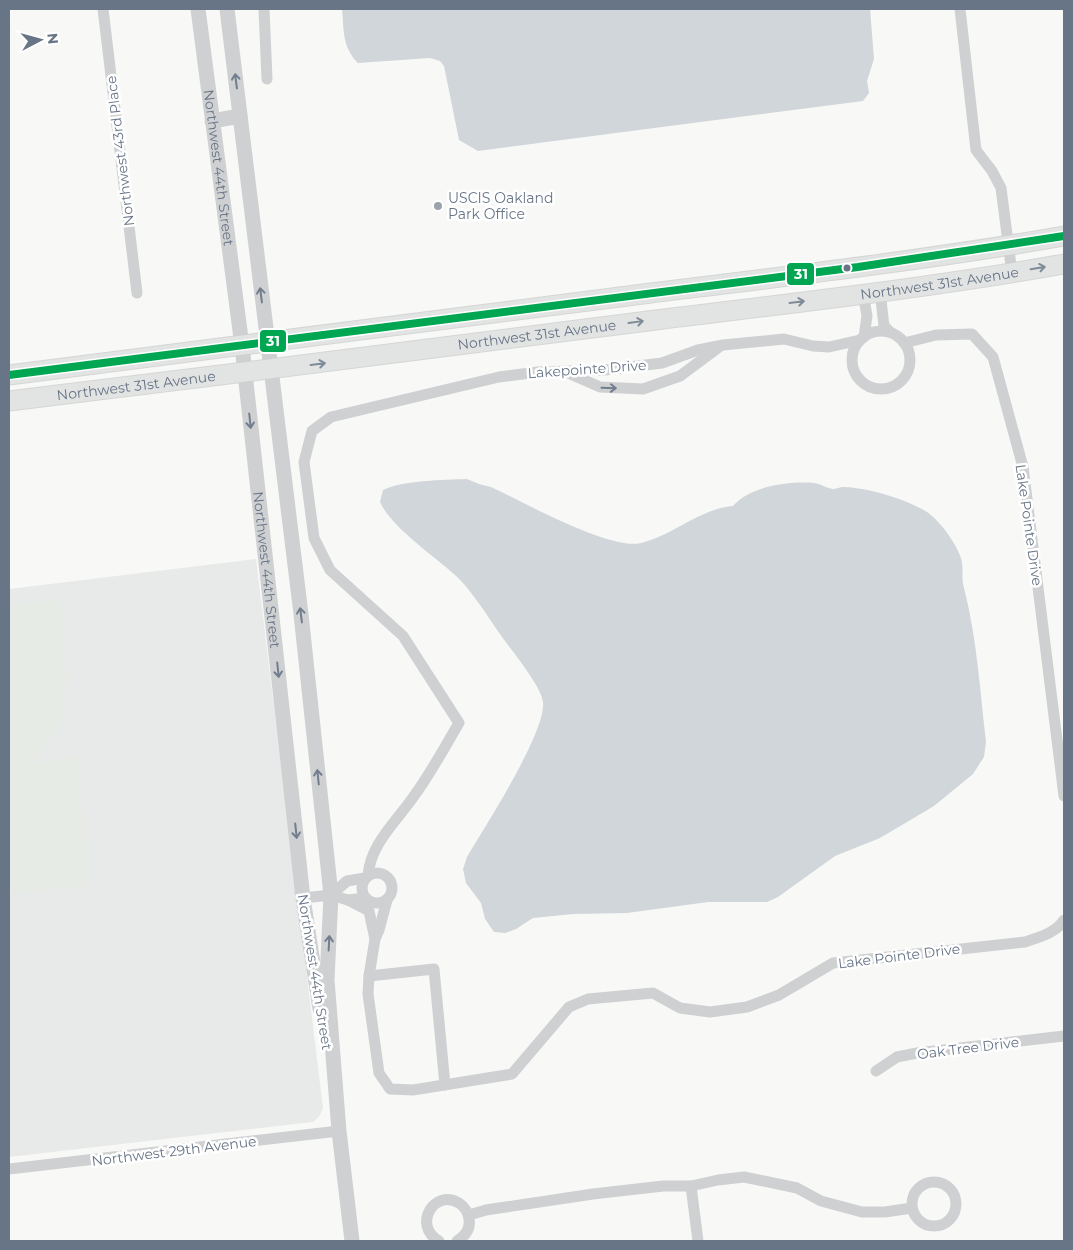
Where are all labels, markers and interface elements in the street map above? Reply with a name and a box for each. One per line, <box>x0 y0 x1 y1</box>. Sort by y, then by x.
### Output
north arrow <box>15 15 65 65</box>
text: N <box>43 32 62 45</box>
one-way arrow <box>231 74 241 90</box>
street label: Northwest 43rd Place <box>102 75 138 227</box>
street label: Northwest 44th Street <box>200 88 238 247</box>
place label: USCIS Oakland Park Office <box>448 189 554 223</box>
marker: USCIS Oakland Park Office <box>432 200 444 212</box>
line badge: 31 <box>786 262 815 286</box>
unlabelled marker <box>842 263 852 273</box>
street label: Northwest 31st Avenue <box>859 263 1020 304</box>
one-way arrow <box>1030 263 1046 273</box>
text: 31 <box>793 265 808 283</box>
one-way arrow <box>256 287 266 303</box>
one-way arrow <box>789 296 805 306</box>
street label: Northwest 31st Avenue <box>456 316 617 354</box>
one-way arrow <box>627 317 643 327</box>
line badge: 31 <box>259 329 287 353</box>
text: 31 <box>265 332 280 350</box>
street label: Lakepointe Drive <box>527 356 647 382</box>
one-way arrow <box>310 358 326 368</box>
street label: Northwest 31st Avenue <box>56 367 217 404</box>
one-way arrow <box>601 383 617 392</box>
one-way arrow <box>245 413 255 429</box>
street label: Lake Pointe Drive <box>1012 463 1046 587</box>
street label: Northwest 44th Street <box>249 490 284 649</box>
one-way arrow <box>296 608 306 624</box>
one-way arrow <box>273 661 283 677</box>
one-way arrow <box>313 769 323 785</box>
one-way arrow <box>291 823 301 839</box>
street label: Northwest 44th Street <box>294 893 336 1051</box>
one-way arrow <box>324 935 333 951</box>
street label: Lake Pointe Drive <box>837 940 961 972</box>
street label: Oak Tree Drive <box>916 1033 1020 1063</box>
street label: Northwest 29th Avenue <box>91 1132 257 1170</box>

